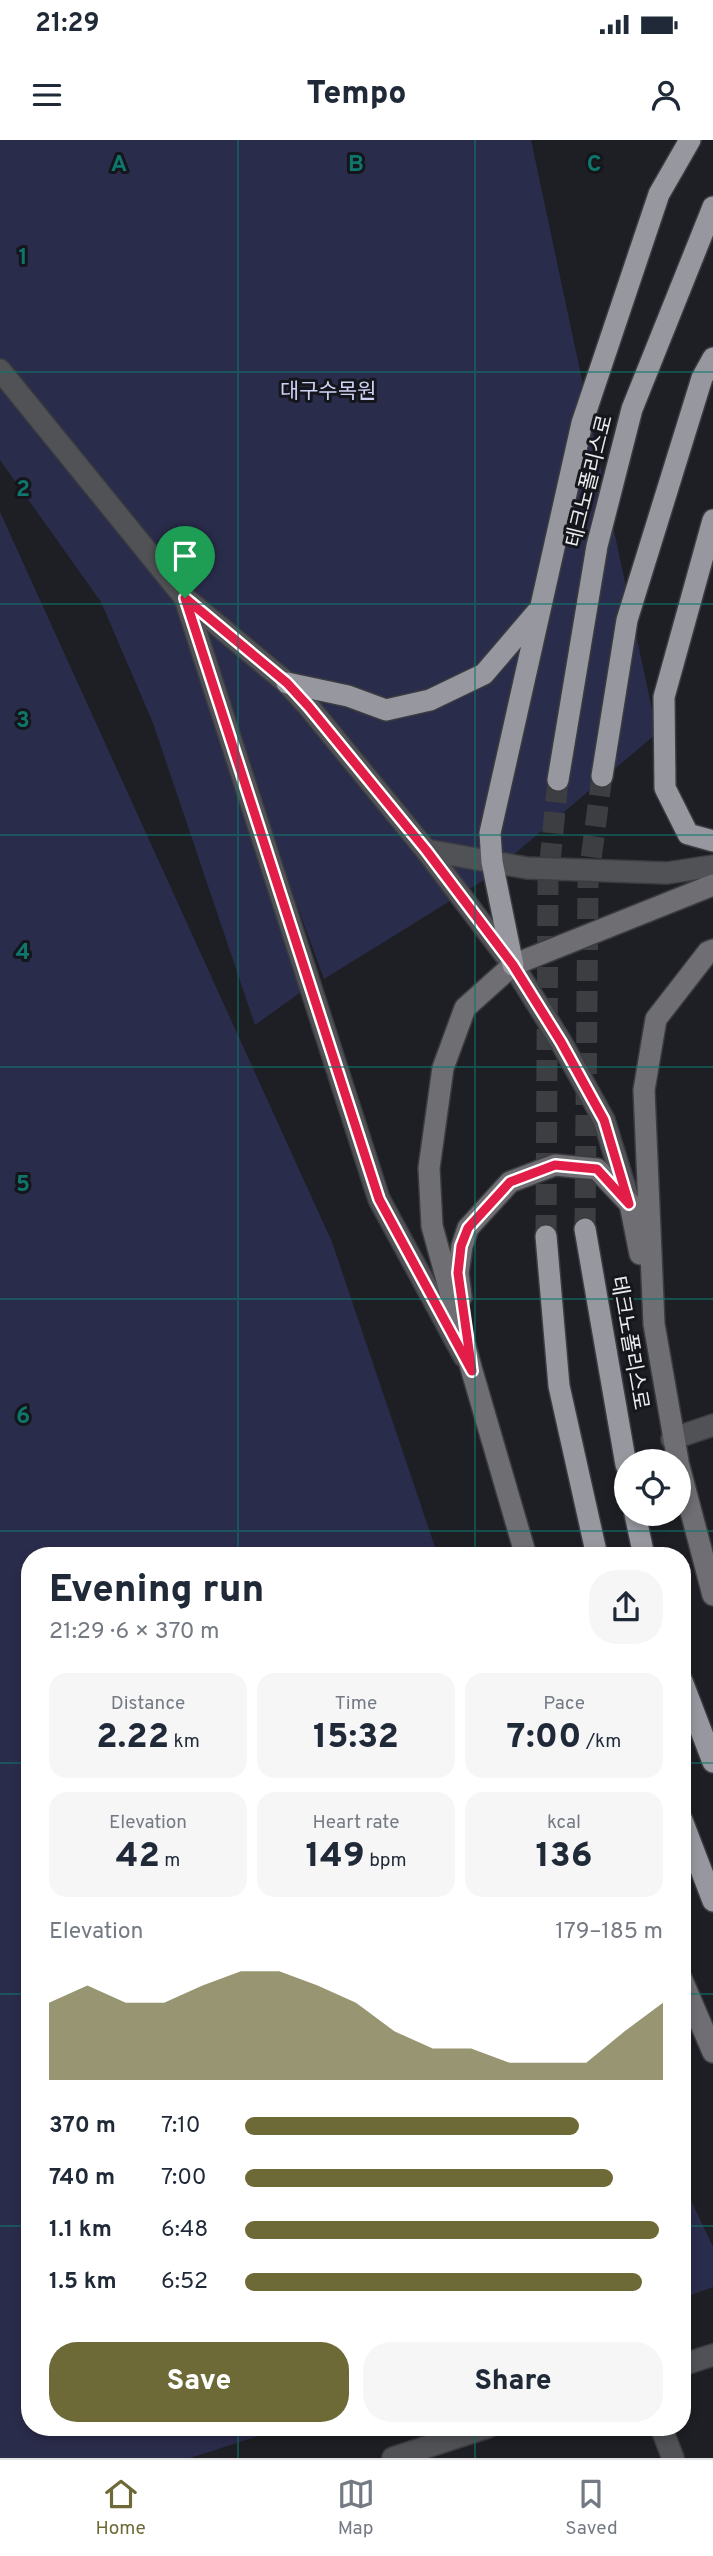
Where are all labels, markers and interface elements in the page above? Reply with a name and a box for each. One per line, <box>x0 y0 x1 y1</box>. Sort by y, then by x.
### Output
text: 21:29 <box>35 8 100 41</box>
text: Tempo <box>306 75 407 115</box>
icon: menu <box>28 76 66 114</box>
icon: person <box>647 76 685 114</box>
text: A <box>111 151 127 180</box>
text: B <box>348 151 364 180</box>
text: C <box>587 151 601 180</box>
text: 1 <box>18 244 28 273</box>
park label: 대구수목원 <box>280 379 376 406</box>
street label: 테크노폴리스로 <box>561 412 620 550</box>
text: 2 <box>16 476 30 505</box>
pin <box>155 526 215 598</box>
icon: arrive <box>166 537 204 575</box>
text: 3 <box>16 707 30 736</box>
text: 4 <box>16 939 30 968</box>
text: 5 <box>16 1171 30 1200</box>
street label: 테크노폴리스로 <box>603 1274 654 1412</box>
text: 6 <box>16 1403 30 1432</box>
map controls <box>614 1449 691 1526</box>
button: locate <box>614 1449 691 1526</box>
text: Evening run <box>49 1567 264 1616</box>
button: share <box>589 1570 663 1644</box>
text: 21:29 · 6 × 370 m <box>49 1618 219 1647</box>
text: Distance <box>111 1692 185 1716</box>
text: Time <box>335 1692 377 1716</box>
text: Pace <box>543 1692 585 1716</box>
text: 2.22 <box>96 1716 169 1760</box>
text: 15:32 <box>313 1716 399 1760</box>
text: 7:00 <box>507 1716 581 1760</box>
text: km <box>169 1730 200 1754</box>
text: /km <box>581 1730 621 1754</box>
text: Elevation <box>109 1811 187 1835</box>
text: Heart rate <box>313 1811 399 1835</box>
text: kcal <box>547 1811 581 1835</box>
text: 42 <box>116 1835 160 1879</box>
text: 149 <box>305 1835 365 1879</box>
text: 136 <box>536 1835 592 1879</box>
text: m <box>160 1849 180 1873</box>
text: bpm <box>365 1849 407 1873</box>
text: Elevation <box>49 1918 144 1947</box>
text: 179–185 m <box>555 1918 663 1947</box>
text: 370 m <box>49 2112 116 2141</box>
text: 7:10 <box>161 2112 201 2141</box>
text: 740 m <box>49 2164 115 2193</box>
text: 7:00 <box>161 2164 207 2193</box>
text: 1.1 km <box>49 2216 112 2245</box>
text: 6:48 <box>161 2216 208 2245</box>
text: 1.5 km <box>49 2268 117 2297</box>
text: 6:52 <box>161 2268 208 2297</box>
button: Save <box>49 2342 349 2422</box>
button: Share <box>363 2342 663 2422</box>
tab: Home <box>95 2475 146 2541</box>
tab: Map <box>337 2475 375 2541</box>
tab: Saved <box>565 2475 618 2541</box>

